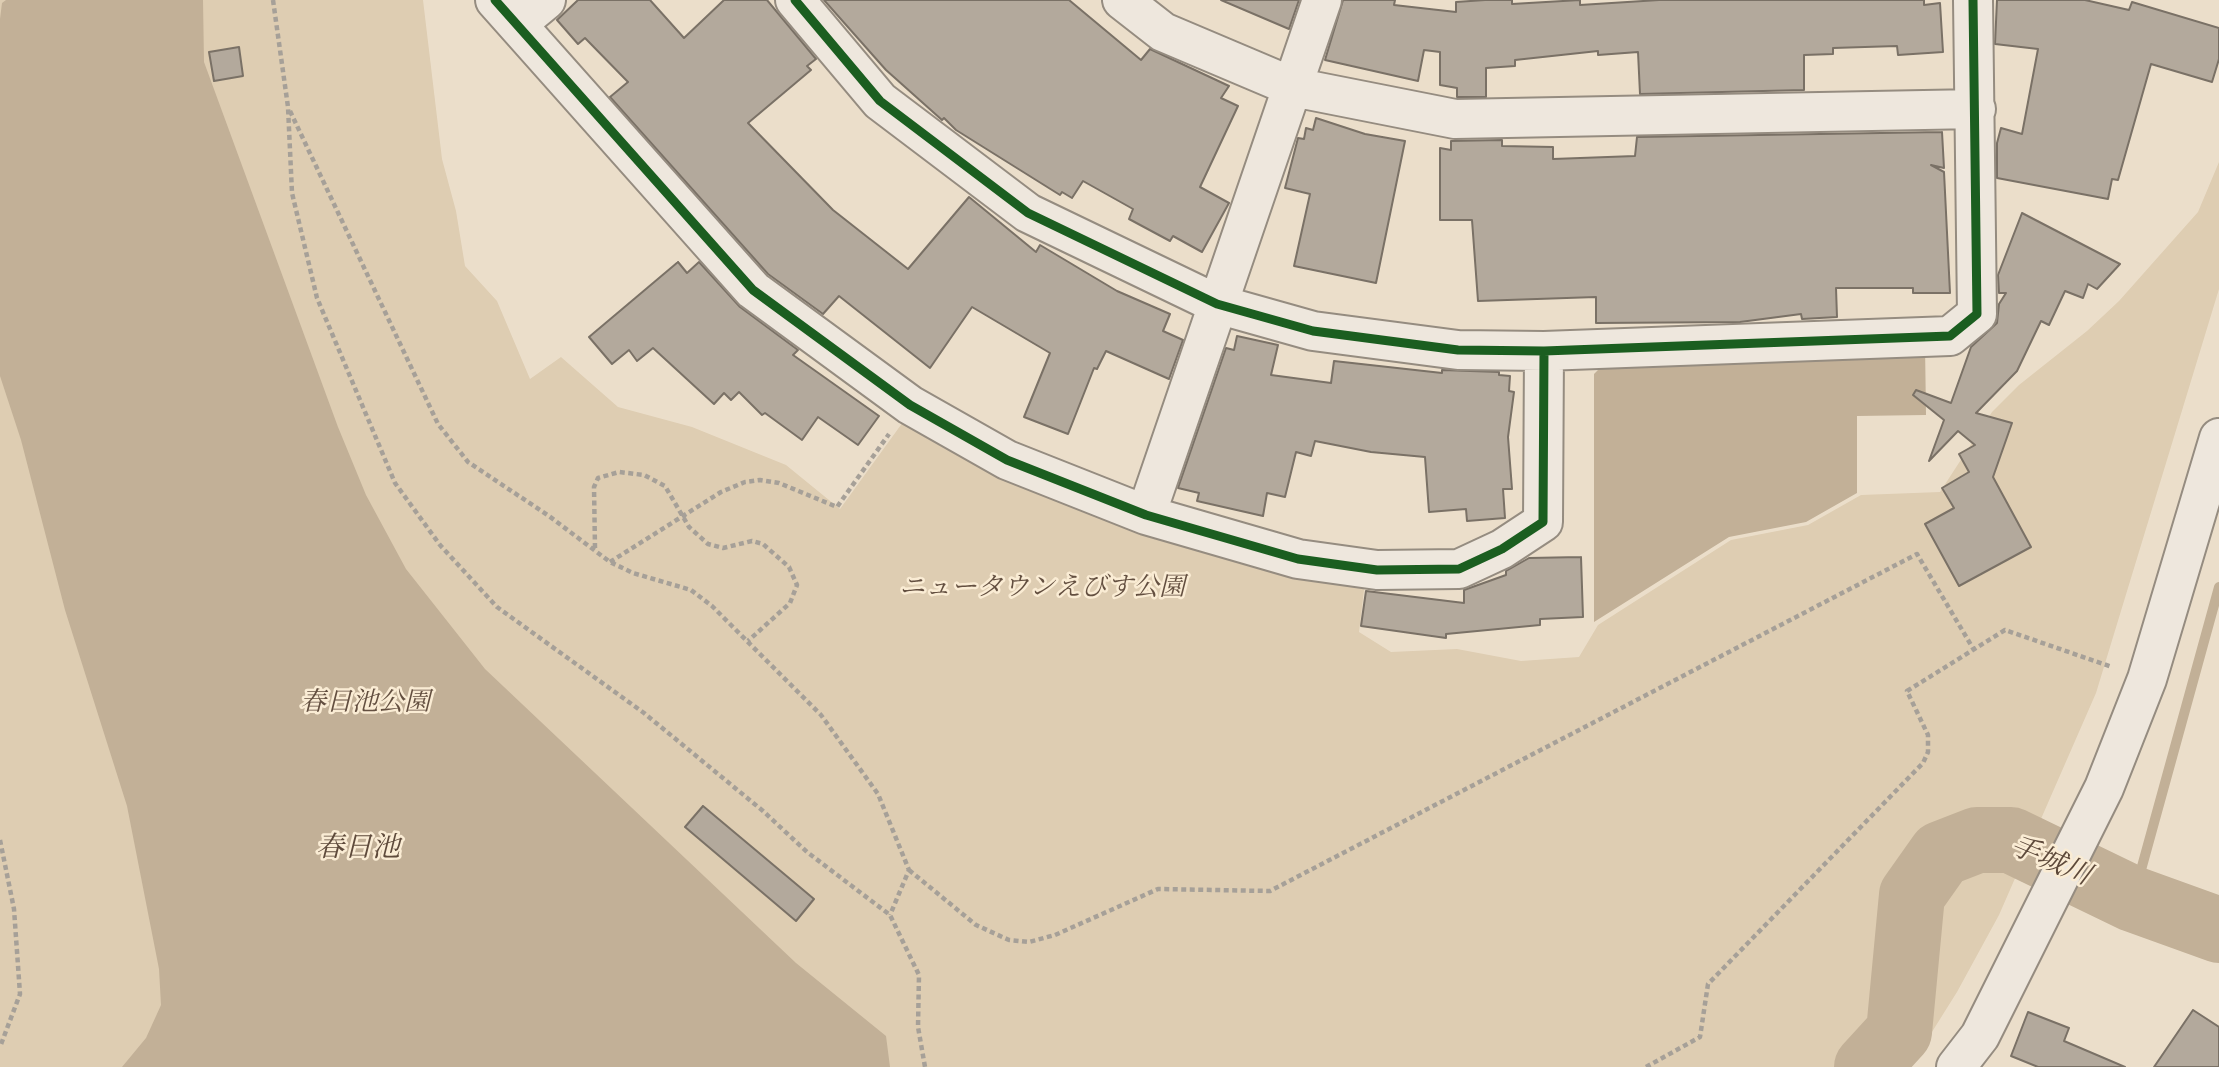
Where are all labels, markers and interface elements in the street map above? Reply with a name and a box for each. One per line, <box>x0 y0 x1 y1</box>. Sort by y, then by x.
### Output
park label: ニュータウンえびす公園 <box>899 573 1185 605</box>
park label: 春日池公園 <box>300 688 430 720</box>
water label: 手城川 <box>2005 830 2095 894</box>
water label: 春日池 <box>316 832 400 866</box>

